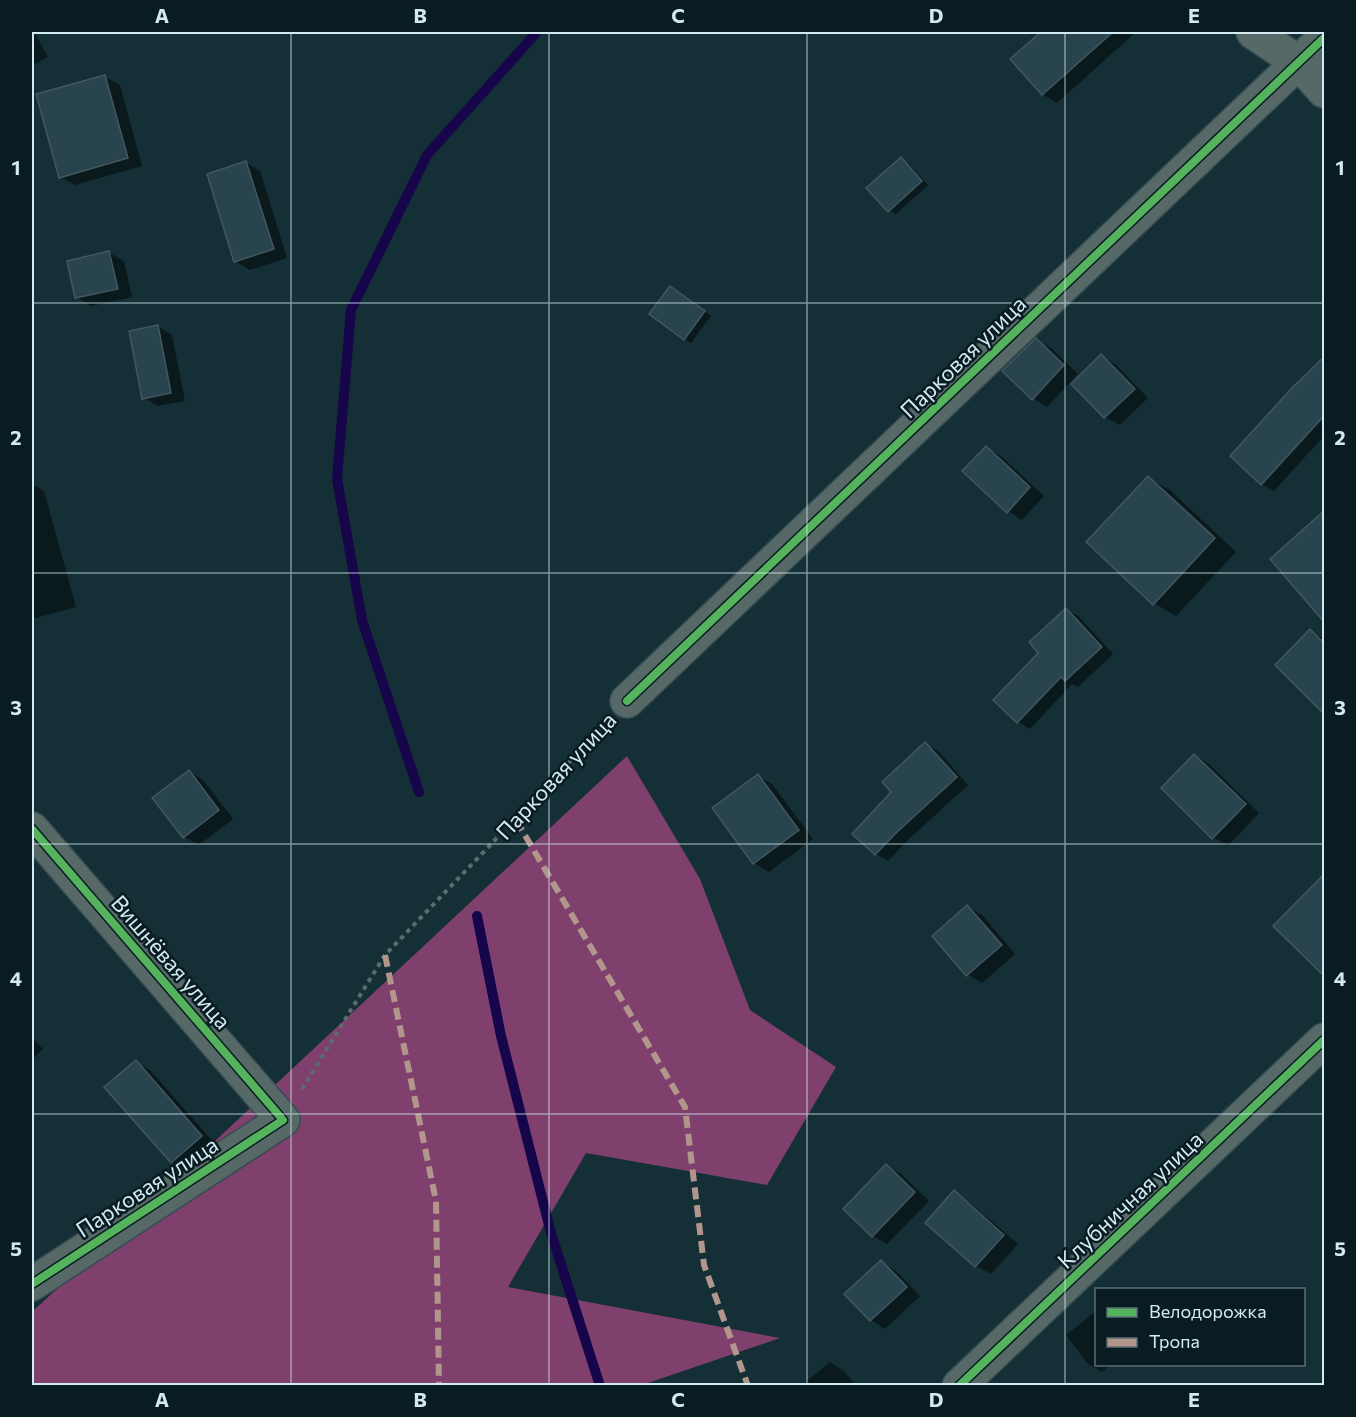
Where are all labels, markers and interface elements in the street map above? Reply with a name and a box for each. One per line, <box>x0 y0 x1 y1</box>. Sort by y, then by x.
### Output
text: A <box>155 3 169 27</box>
text: B <box>413 3 427 27</box>
text: C <box>671 3 685 27</box>
text: D <box>929 3 943 27</box>
text: E <box>1188 3 1200 27</box>
text: 1 <box>11 155 21 179</box>
text: 1 <box>1335 155 1345 179</box>
street label: Парковая улица <box>894 290 1031 423</box>
text: 2 <box>10 425 22 449</box>
text: 2 <box>1334 425 1346 449</box>
text: 3 <box>10 695 22 719</box>
text: 3 <box>1334 695 1346 719</box>
street label: Парковая улица <box>490 706 621 845</box>
street label: Вишнёвая улица <box>106 889 237 1034</box>
text: 4 <box>10 966 22 990</box>
text: 4 <box>1334 966 1346 990</box>
street label: Клубничная улица <box>1051 1125 1208 1274</box>
street label: Парковая улица <box>71 1131 223 1243</box>
text: 5 <box>10 1236 22 1260</box>
text: 5 <box>1334 1236 1346 1260</box>
legend <box>1095 1288 1305 1366</box>
text: Велодорожка <box>1149 1300 1267 1322</box>
text: Тропа <box>1149 1330 1200 1352</box>
text: A <box>155 1387 169 1411</box>
text: B <box>413 1387 427 1411</box>
text: C <box>671 1387 685 1411</box>
text: D <box>929 1387 943 1411</box>
text: E <box>1188 1387 1200 1411</box>

